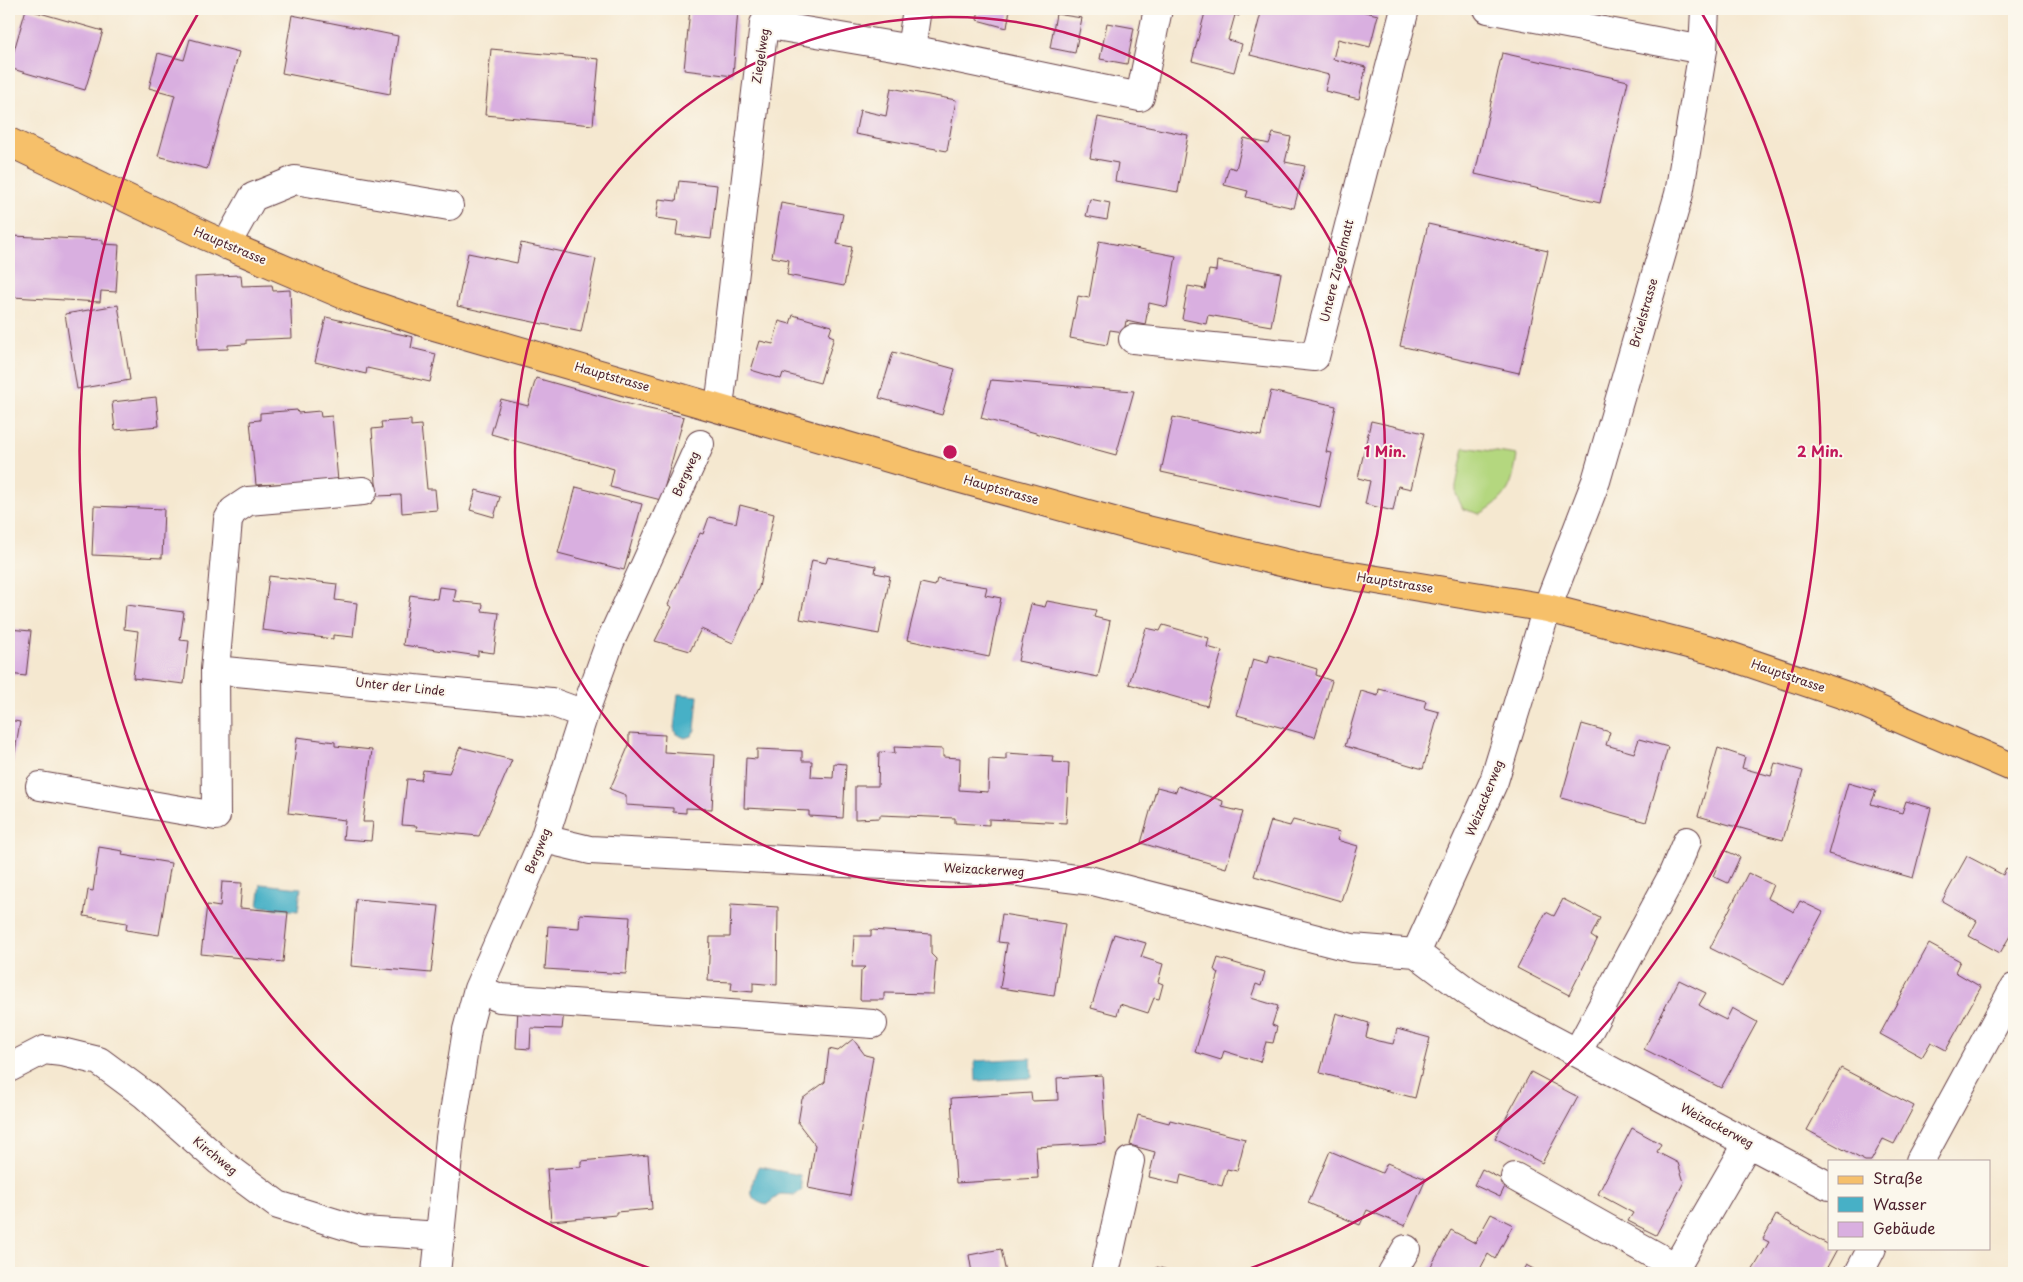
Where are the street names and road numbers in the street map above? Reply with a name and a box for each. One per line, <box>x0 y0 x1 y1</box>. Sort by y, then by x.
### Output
street label: Ziegelweg <box>747 27 773 85</box>
street label: Untere Ziegelmatt <box>1315 217 1358 324</box>
street label: Hauptstrasse <box>191 222 269 268</box>
street label: Brüelstrasse <box>1625 276 1661 349</box>
street label: Hauptstrasse <box>573 357 652 395</box>
street label: Bergweg <box>667 448 703 499</box>
street label: Hauptstrasse <box>962 470 1041 508</box>
street label: Hauptstrasse <box>1356 567 1435 597</box>
street label: Hauptstrasse <box>1749 654 1828 696</box>
street label: Unter der Linde <box>354 672 446 700</box>
street label: Weizackerweg <box>1461 757 1508 838</box>
street label: Bergweg <box>520 825 554 876</box>
street label: Weizackerweg <box>943 858 1025 880</box>
street label: Weizackerweg <box>1678 1098 1757 1152</box>
street label: Kirchweg <box>190 1132 242 1179</box>

